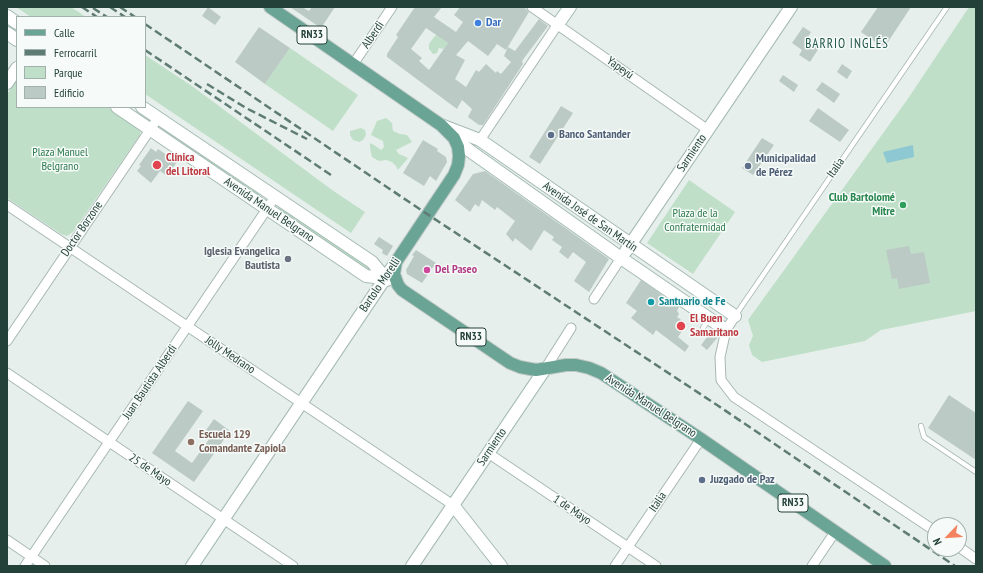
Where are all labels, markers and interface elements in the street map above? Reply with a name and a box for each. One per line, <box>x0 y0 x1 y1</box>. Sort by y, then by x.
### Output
legend <box>16 16 146 108</box>
place label: Dar <box>486 16 501 30</box>
marker: Dar <box>473 18 483 28</box>
street label: Alberdi <box>359 19 387 51</box>
text: Calle <box>54 25 75 40</box>
road number: RN33 <box>297 26 327 44</box>
district label: BARRIO INGLÉS <box>805 36 889 52</box>
text: Ferrocarril <box>54 45 97 60</box>
street label: Yapeyú <box>604 54 636 82</box>
text: Parque <box>54 65 83 80</box>
text: Edificio <box>54 85 84 100</box>
place label: Banco Santander <box>559 128 631 142</box>
marker: Banco Santander <box>546 130 556 140</box>
street label: Sarmiento <box>674 131 710 175</box>
park label: Plaza Manuel Belgrano <box>32 146 88 174</box>
place label: Clínica del Litoral <box>166 151 210 179</box>
place label: Municipalidad de Pérez <box>756 152 816 180</box>
street label: Italia <box>824 155 848 181</box>
marker: Clínica del Litoral <box>151 159 163 171</box>
marker: Municipalidad de Pérez <box>743 161 753 171</box>
street label: Avenida Manuel Belgrano <box>221 174 317 246</box>
street label: Avenida José de San Martín <box>540 179 640 255</box>
place label: Club Bartolomé Mitre <box>829 191 895 219</box>
street label: Doctor Borzone <box>58 199 106 259</box>
marker: Club Bartolomé Mitre <box>898 200 908 210</box>
park label: Plaza de la Confraternidad <box>664 207 726 235</box>
place label: Iglesia Evangelica Bautista <box>204 245 280 273</box>
marker: Iglesia Evangelica Bautista <box>283 254 293 264</box>
street label: Bartolo Morelli <box>357 255 403 315</box>
place label: Del Paseo <box>435 263 477 277</box>
marker: Del Paseo <box>422 265 432 275</box>
place label: Santuario de Fe <box>659 295 726 309</box>
marker: Santuario de Fe <box>646 297 656 307</box>
place label: El Buen Samaritano <box>690 312 739 340</box>
marker: El Buen Samaritano <box>675 320 687 332</box>
road number: RN33 <box>456 328 486 346</box>
street label: Jolly Medrano <box>202 333 258 377</box>
street label: Juan Bautista Alberdi <box>120 342 180 422</box>
street label: Avenida Manuel Belgrano <box>603 371 699 441</box>
street label: Sarmiento <box>474 425 510 469</box>
place label: Escuela 129 Comandante Zapiola <box>199 428 286 456</box>
marker: Escuela 129 Comandante Zapiola <box>186 437 196 447</box>
street label: 25 de Mayo <box>126 451 174 489</box>
place label: Juzgado de Paz <box>710 473 775 487</box>
marker: Juzgado de Paz <box>697 475 707 485</box>
street label: Italia <box>646 489 670 515</box>
street label: 1 de Mayo <box>550 492 594 528</box>
road number: RN33 <box>778 494 808 512</box>
north arrow <box>927 517 967 557</box>
text: N <box>929 536 945 547</box>

